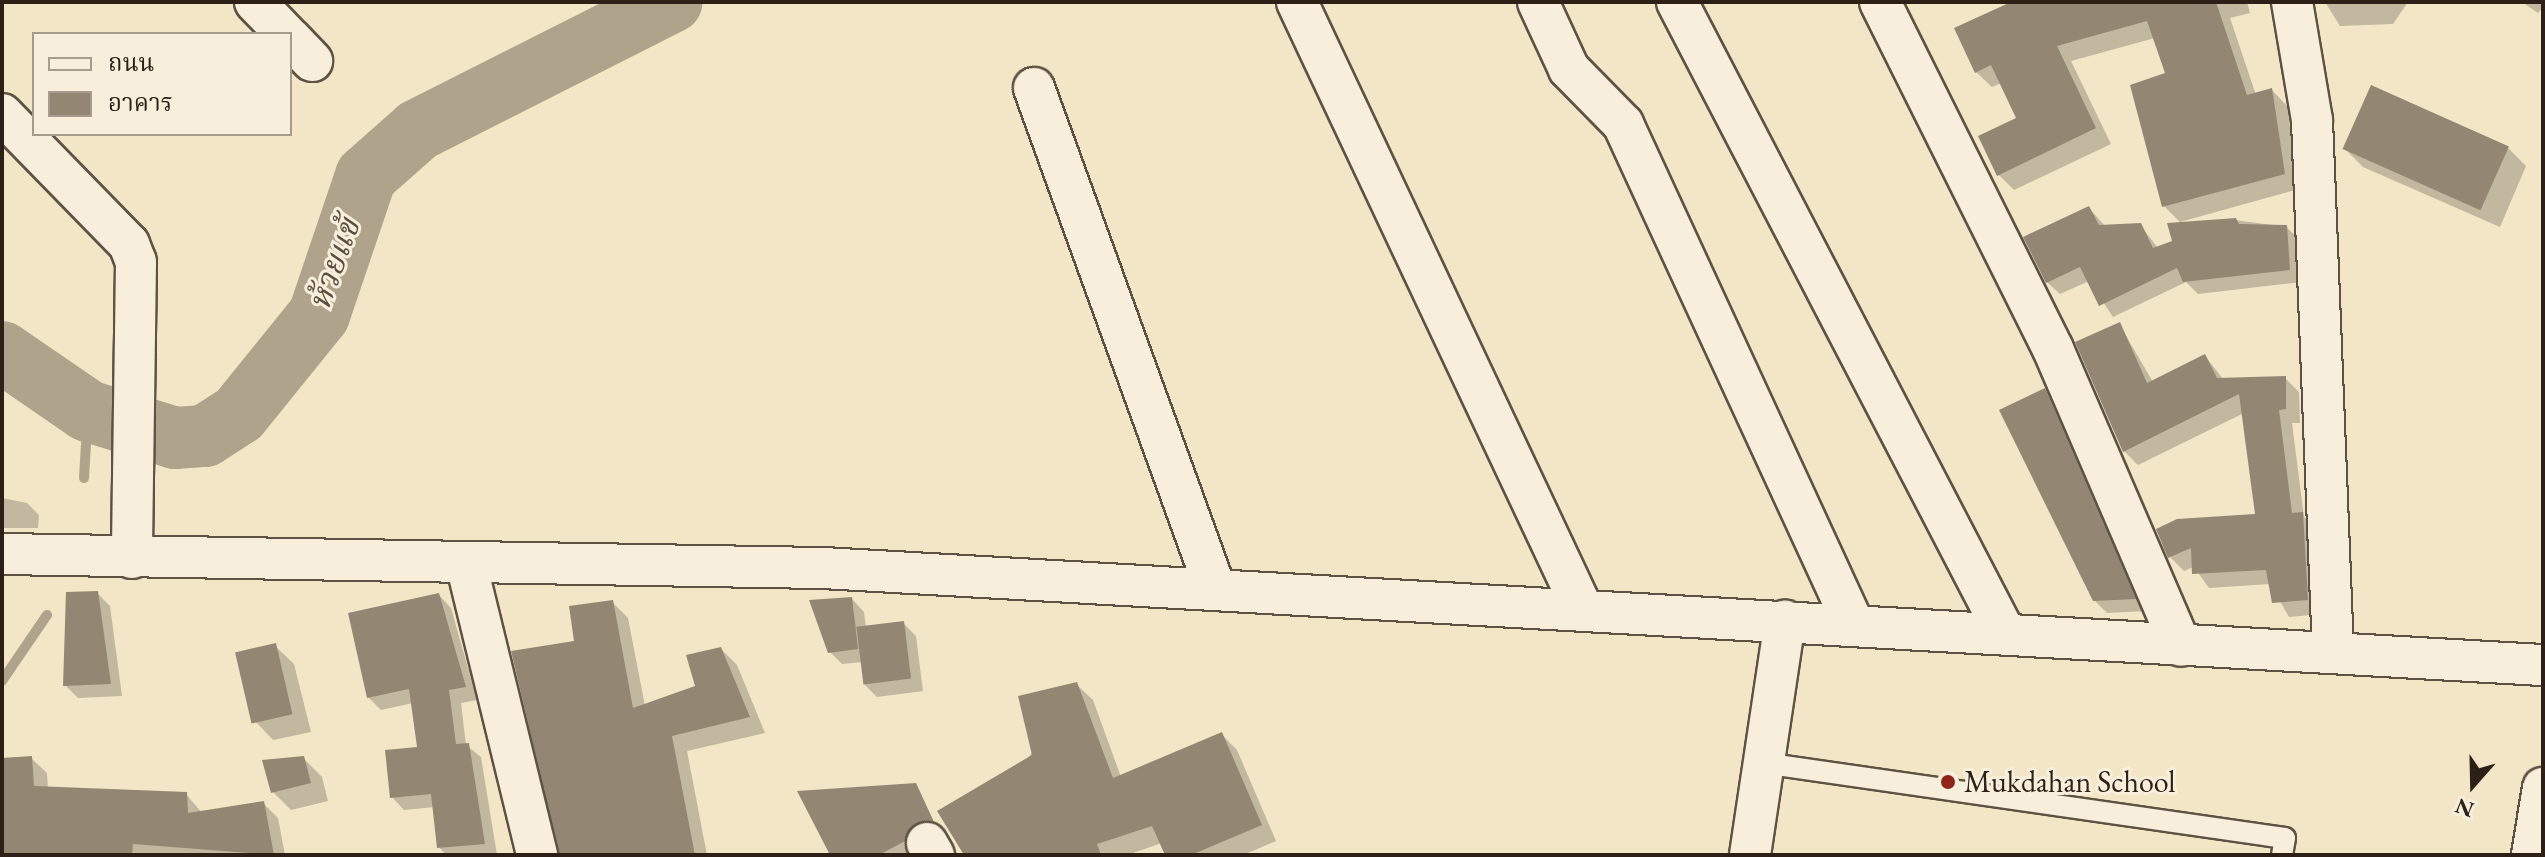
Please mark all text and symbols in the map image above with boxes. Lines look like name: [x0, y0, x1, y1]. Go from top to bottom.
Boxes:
legend: [32, 32, 292, 136]
text: ถนน: [108, 47, 154, 78]
text: อาคาร: [108, 87, 173, 118]
water label: ห้วยแข้: [300, 213, 368, 315]
north arrow: [2433, 745, 2513, 825]
place label: Mukdahan School: [1964, 764, 2175, 800]
marker: Mukdahan School: [1939, 773, 1957, 791]
text: N: [2451, 791, 2478, 825]

